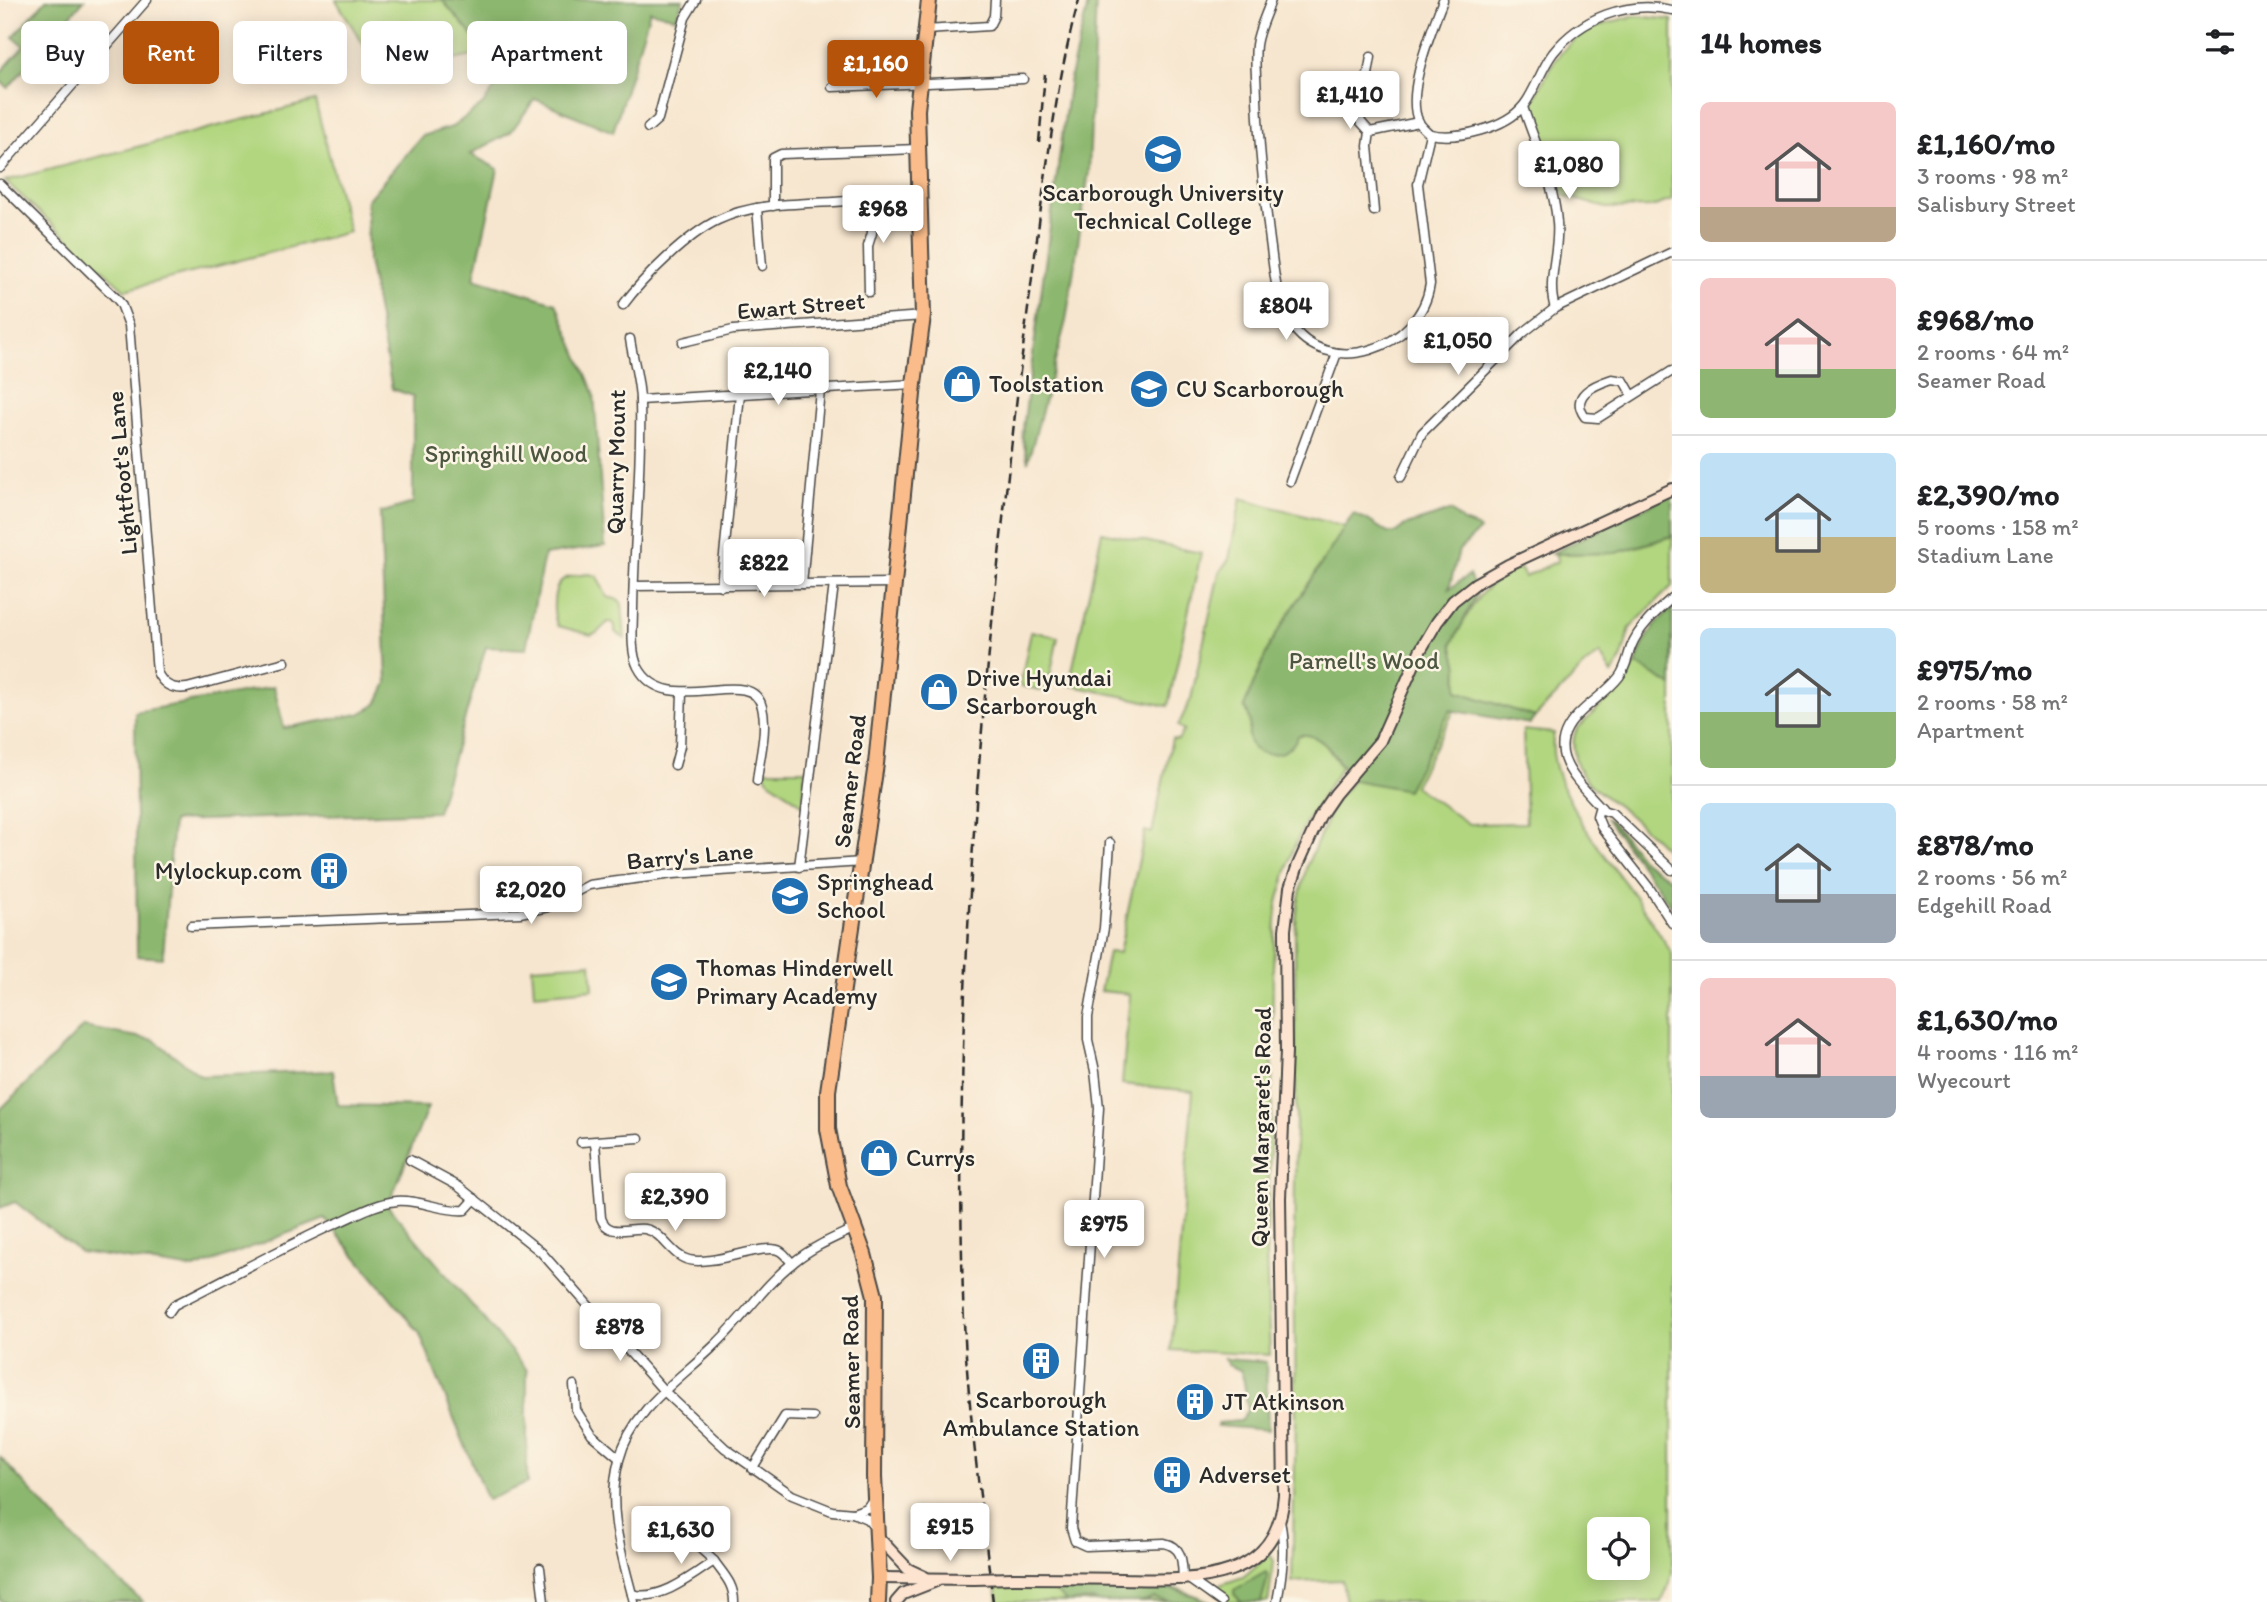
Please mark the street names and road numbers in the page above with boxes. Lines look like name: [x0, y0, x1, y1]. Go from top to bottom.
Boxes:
street label: Ewart Street: [736, 285, 866, 326]
street label: Quarry Mount: [600, 389, 631, 535]
street label: Lightfoot's Lane: [100, 390, 143, 556]
street label: Seamer Road: [827, 712, 872, 849]
street label: Barry's Lane: [625, 836, 755, 875]
street label: Queen Margaret's Road: [1244, 1007, 1277, 1247]
street label: Seamer Road: [835, 1295, 866, 1429]

